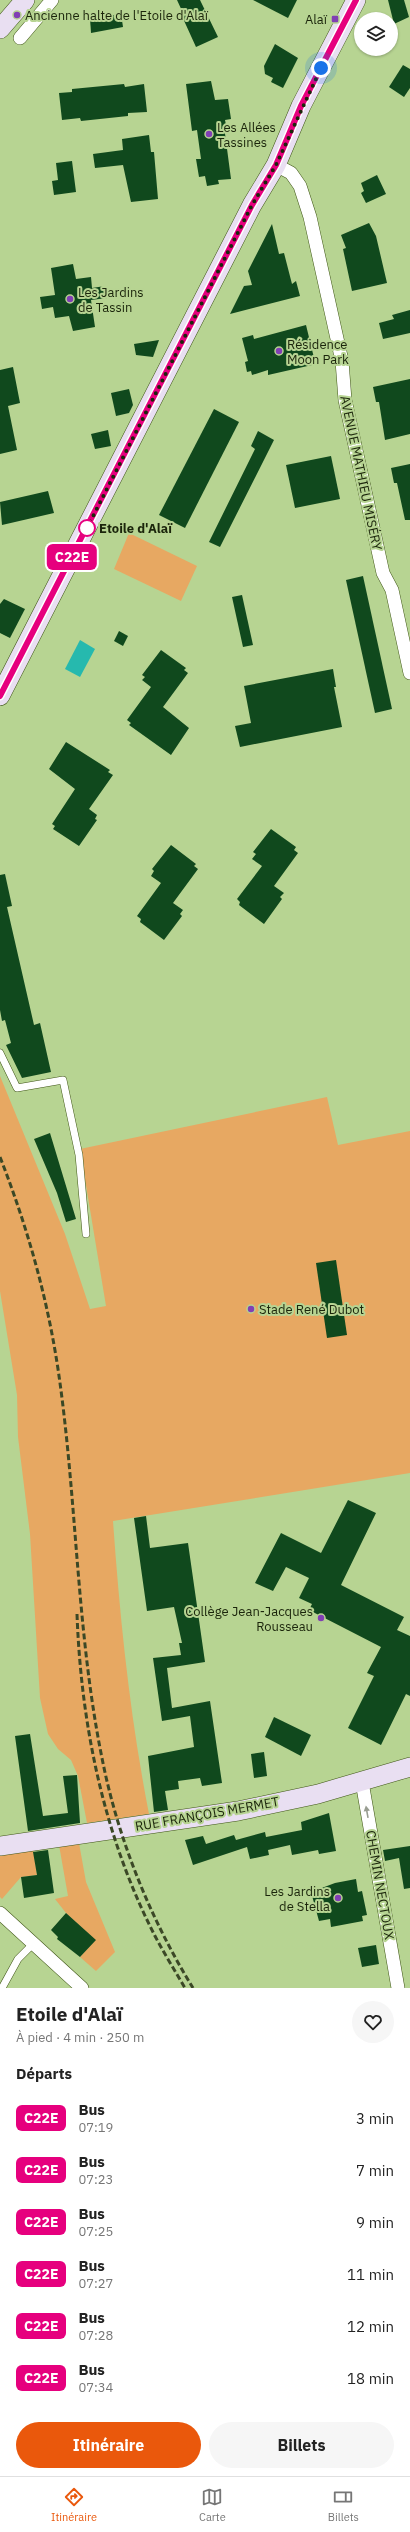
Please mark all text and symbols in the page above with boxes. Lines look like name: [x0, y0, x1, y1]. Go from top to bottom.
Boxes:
place label: Ancienne halte de l'Etoile d'Alaï: [25, 7, 209, 24]
marker: Ancienne halte de l'Etoile d'Alaï: [12, 10, 22, 20]
place label: Alaï: [305, 11, 328, 28]
map controls: [354, 12, 398, 56]
button: layers: [354, 12, 398, 56]
marker: Alaï: [330, 14, 340, 24]
your location: [311, 58, 331, 78]
place label: Les Allées Tassines: [217, 119, 276, 151]
marker: Les Allées Tassines: [204, 129, 214, 139]
place label: Les Jardins de Tassin: [78, 284, 144, 316]
marker: Les Jardins de Tassin: [65, 294, 75, 304]
place label: Résidence Moon Park: [287, 336, 349, 368]
marker: Résidence Moon Park: [274, 346, 284, 356]
street label: AVENUE MATHIEU MISÉRY: [336, 394, 386, 552]
marker: Etoile d'Alaï: [78, 519, 96, 537]
place label: Etoile d'Alaï: [99, 520, 173, 537]
line badge: C22E: [44, 544, 100, 570]
text: C22E: [55, 548, 89, 566]
place label: Stade René Dubot: [259, 1301, 364, 1318]
marker: Stade René Dubot: [246, 1304, 256, 1314]
place label: Collège Jean-Jacques Rousseau: [185, 1603, 313, 1635]
marker: Collège Jean-Jacques Rousseau: [316, 1613, 326, 1623]
street label: RUE FRANÇOIS MERMET: [134, 1793, 281, 1835]
one-way arrow: [364, 1806, 370, 1818]
street label: CHEMIN NECTOUX: [362, 1829, 398, 1941]
place label: Les Jardins de Stella: [264, 1883, 330, 1915]
marker: Les Jardins de Stella: [333, 1893, 343, 1903]
button: heart: [352, 2001, 394, 2043]
text: Etoile d'Alaï: [16, 2002, 123, 2026]
text: À pied · 4 min · 250 m: [16, 2029, 144, 2046]
text: Départs: [16, 2064, 72, 2083]
text: Bus: [78, 2100, 105, 2119]
text: C22E: [24, 2109, 58, 2127]
text: 3 min: [356, 2109, 394, 2128]
text: 07:19: [78, 2119, 113, 2136]
text: Bus: [78, 2152, 105, 2171]
text: C22E: [24, 2161, 58, 2179]
text: 7 min: [356, 2161, 394, 2180]
text: 07:23: [78, 2171, 113, 2188]
text: Bus: [78, 2204, 105, 2223]
text: C22E: [24, 2213, 58, 2231]
text: 9 min: [356, 2213, 394, 2232]
text: 07:25: [78, 2223, 113, 2240]
text: Bus: [78, 2256, 105, 2275]
text: C22E: [24, 2265, 58, 2283]
text: 11 min: [347, 2265, 394, 2284]
text: 07:27: [78, 2275, 113, 2292]
text: Bus: [78, 2308, 105, 2327]
text: C22E: [24, 2317, 58, 2335]
text: 12 min: [347, 2317, 394, 2336]
text: 07:28: [78, 2327, 113, 2344]
text: Bus: [78, 2360, 105, 2379]
text: C22E: [24, 2369, 58, 2387]
text: 18 min: [347, 2369, 394, 2388]
text: 07:34: [78, 2379, 113, 2396]
button: Itinéraire: [16, 2422, 201, 2468]
button: Billets: [209, 2422, 394, 2468]
tab: Itinéraire: [51, 2486, 97, 2524]
tab: Carte: [199, 2486, 226, 2524]
tab: Billets: [328, 2486, 359, 2524]

